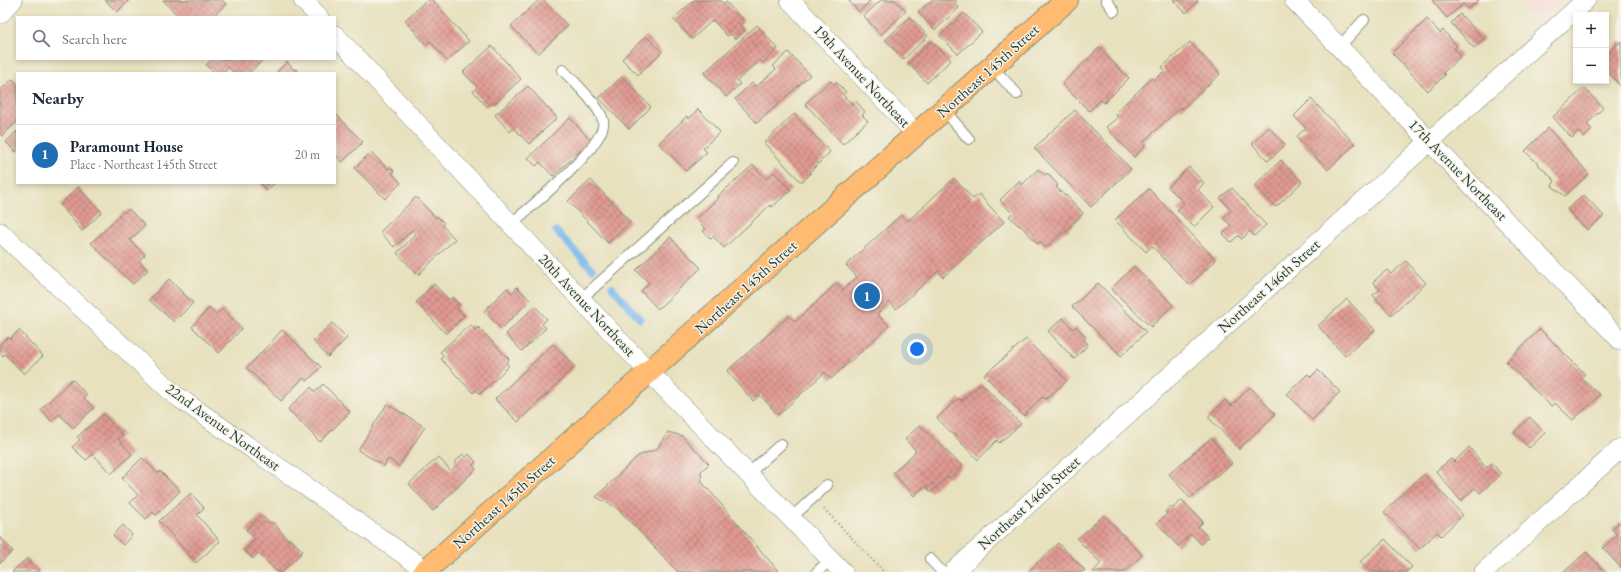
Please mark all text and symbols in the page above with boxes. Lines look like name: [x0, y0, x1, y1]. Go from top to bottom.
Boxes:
map controls: [1573, 12, 1609, 84]
button: +: [1573, 12, 1609, 48]
search box: [16, 16, 336, 60]
street label: 19th Avenue Northeast: [810, 20, 915, 131]
street label: Northeast 145th Street: [933, 20, 1043, 122]
icon: search: [30, 27, 52, 49]
text: Search here: [62, 29, 127, 48]
button: −: [1573, 48, 1609, 84]
text: Nearby: [32, 87, 84, 109]
street label: 17th Avenue Northeast: [1405, 115, 1512, 225]
text: Paramount House: [70, 137, 183, 156]
text: 1: [42, 146, 48, 163]
text: 20 m: [295, 146, 320, 163]
text: Place · Northeast 145th Street: [70, 156, 217, 173]
street label: Northeast 146th Street: [1214, 235, 1324, 337]
street label: Northeast 145th Street: [691, 236, 801, 338]
street label: 20th Avenue Northeast: [535, 249, 640, 360]
pin: 1: [854, 281, 880, 311]
your location: [907, 339, 927, 359]
street label: 22nd Avenue Northeast: [162, 379, 285, 475]
street label: Northeast 145th Street: [449, 451, 559, 553]
street label: Northeast 146th Street: [974, 452, 1084, 554]

